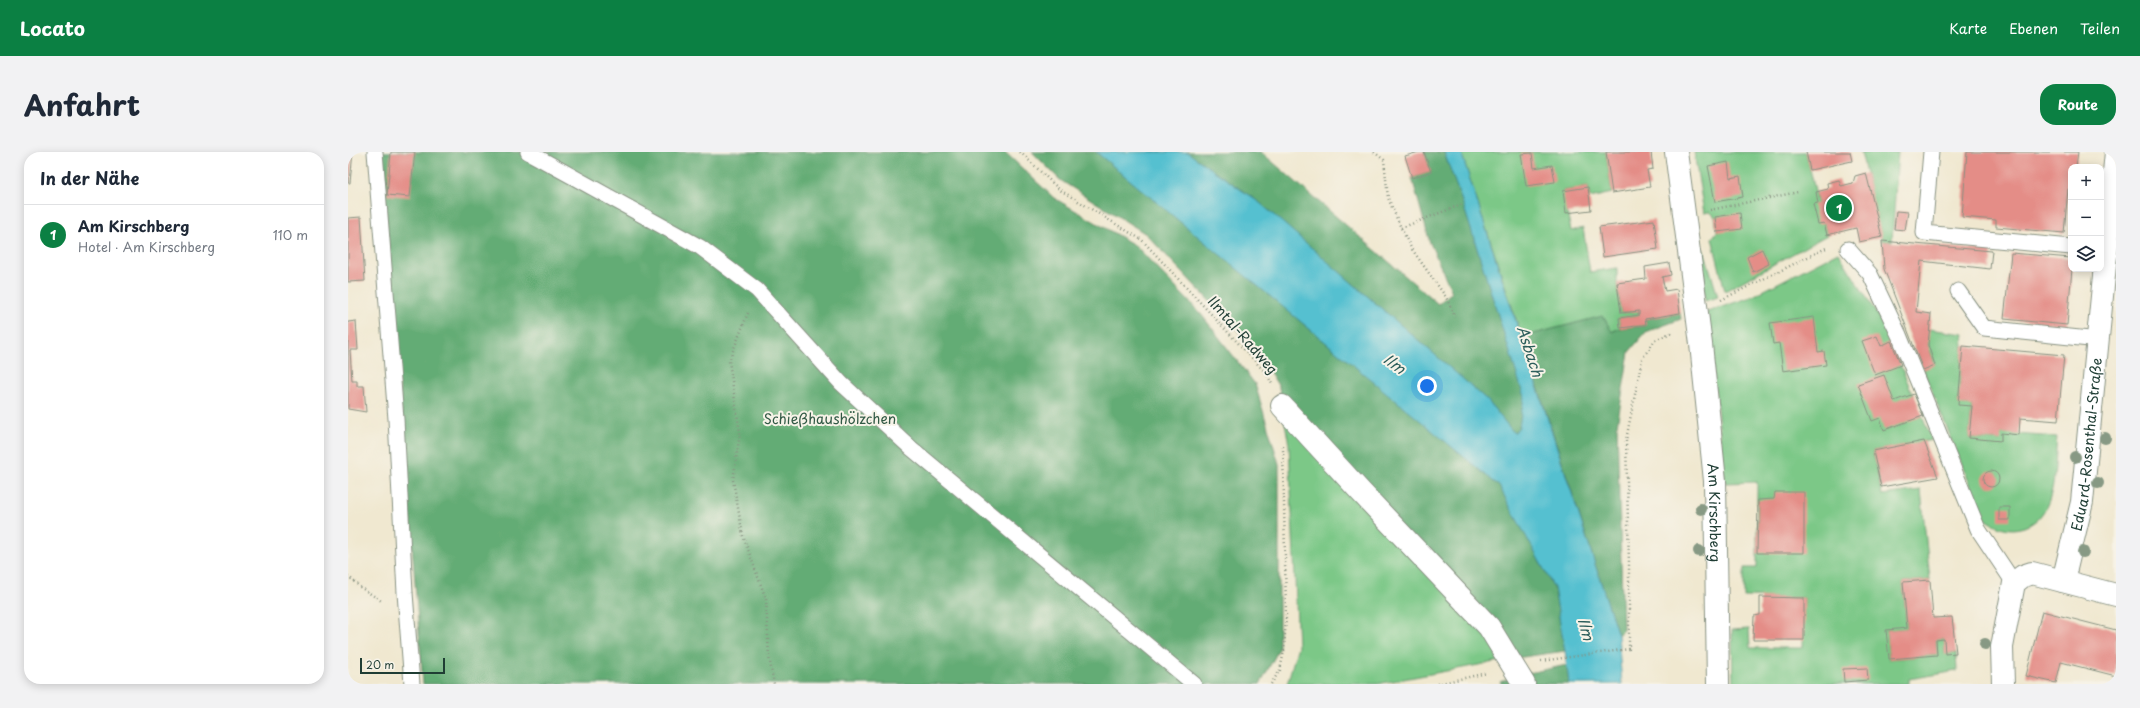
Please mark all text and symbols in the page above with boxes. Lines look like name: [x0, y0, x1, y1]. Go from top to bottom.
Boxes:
text: Locato: [20, 14, 85, 42]
text: Karte: [1949, 18, 1987, 39]
text: Ebenen: [2009, 18, 2058, 39]
text: Teilen: [2080, 18, 2120, 39]
text: Anfahrt: [24, 83, 140, 126]
button: Route: [2040, 84, 2116, 125]
map controls: [2068, 164, 2104, 272]
button: +: [2068, 164, 2104, 200]
text: In der Nähe: [40, 165, 139, 191]
pin: 1: [1826, 193, 1852, 223]
button: −: [2068, 200, 2104, 236]
text: Am Kirschberg: [78, 214, 189, 237]
text: 1: [50, 225, 56, 244]
text: 110 m: [273, 225, 308, 244]
button: layers: [2068, 236, 2104, 272]
text: Hotel · Am Kirschberg: [78, 237, 215, 256]
street label: Ilmtal-Radweg: [1203, 291, 1283, 379]
water label: Asbach: [1512, 322, 1550, 380]
water label: Ilm: [1379, 347, 1411, 379]
street label: Eduard-Rosenthal-Straße: [2065, 357, 2106, 533]
your location: [1417, 376, 1437, 396]
park label: Schießhaushölzchen: [764, 408, 896, 429]
street label: Am Kirschberg: [1703, 462, 1727, 562]
water label: Ilm: [1573, 615, 1601, 643]
scale bar: [360, 656, 445, 675]
text: 20 m: [366, 656, 394, 673]

